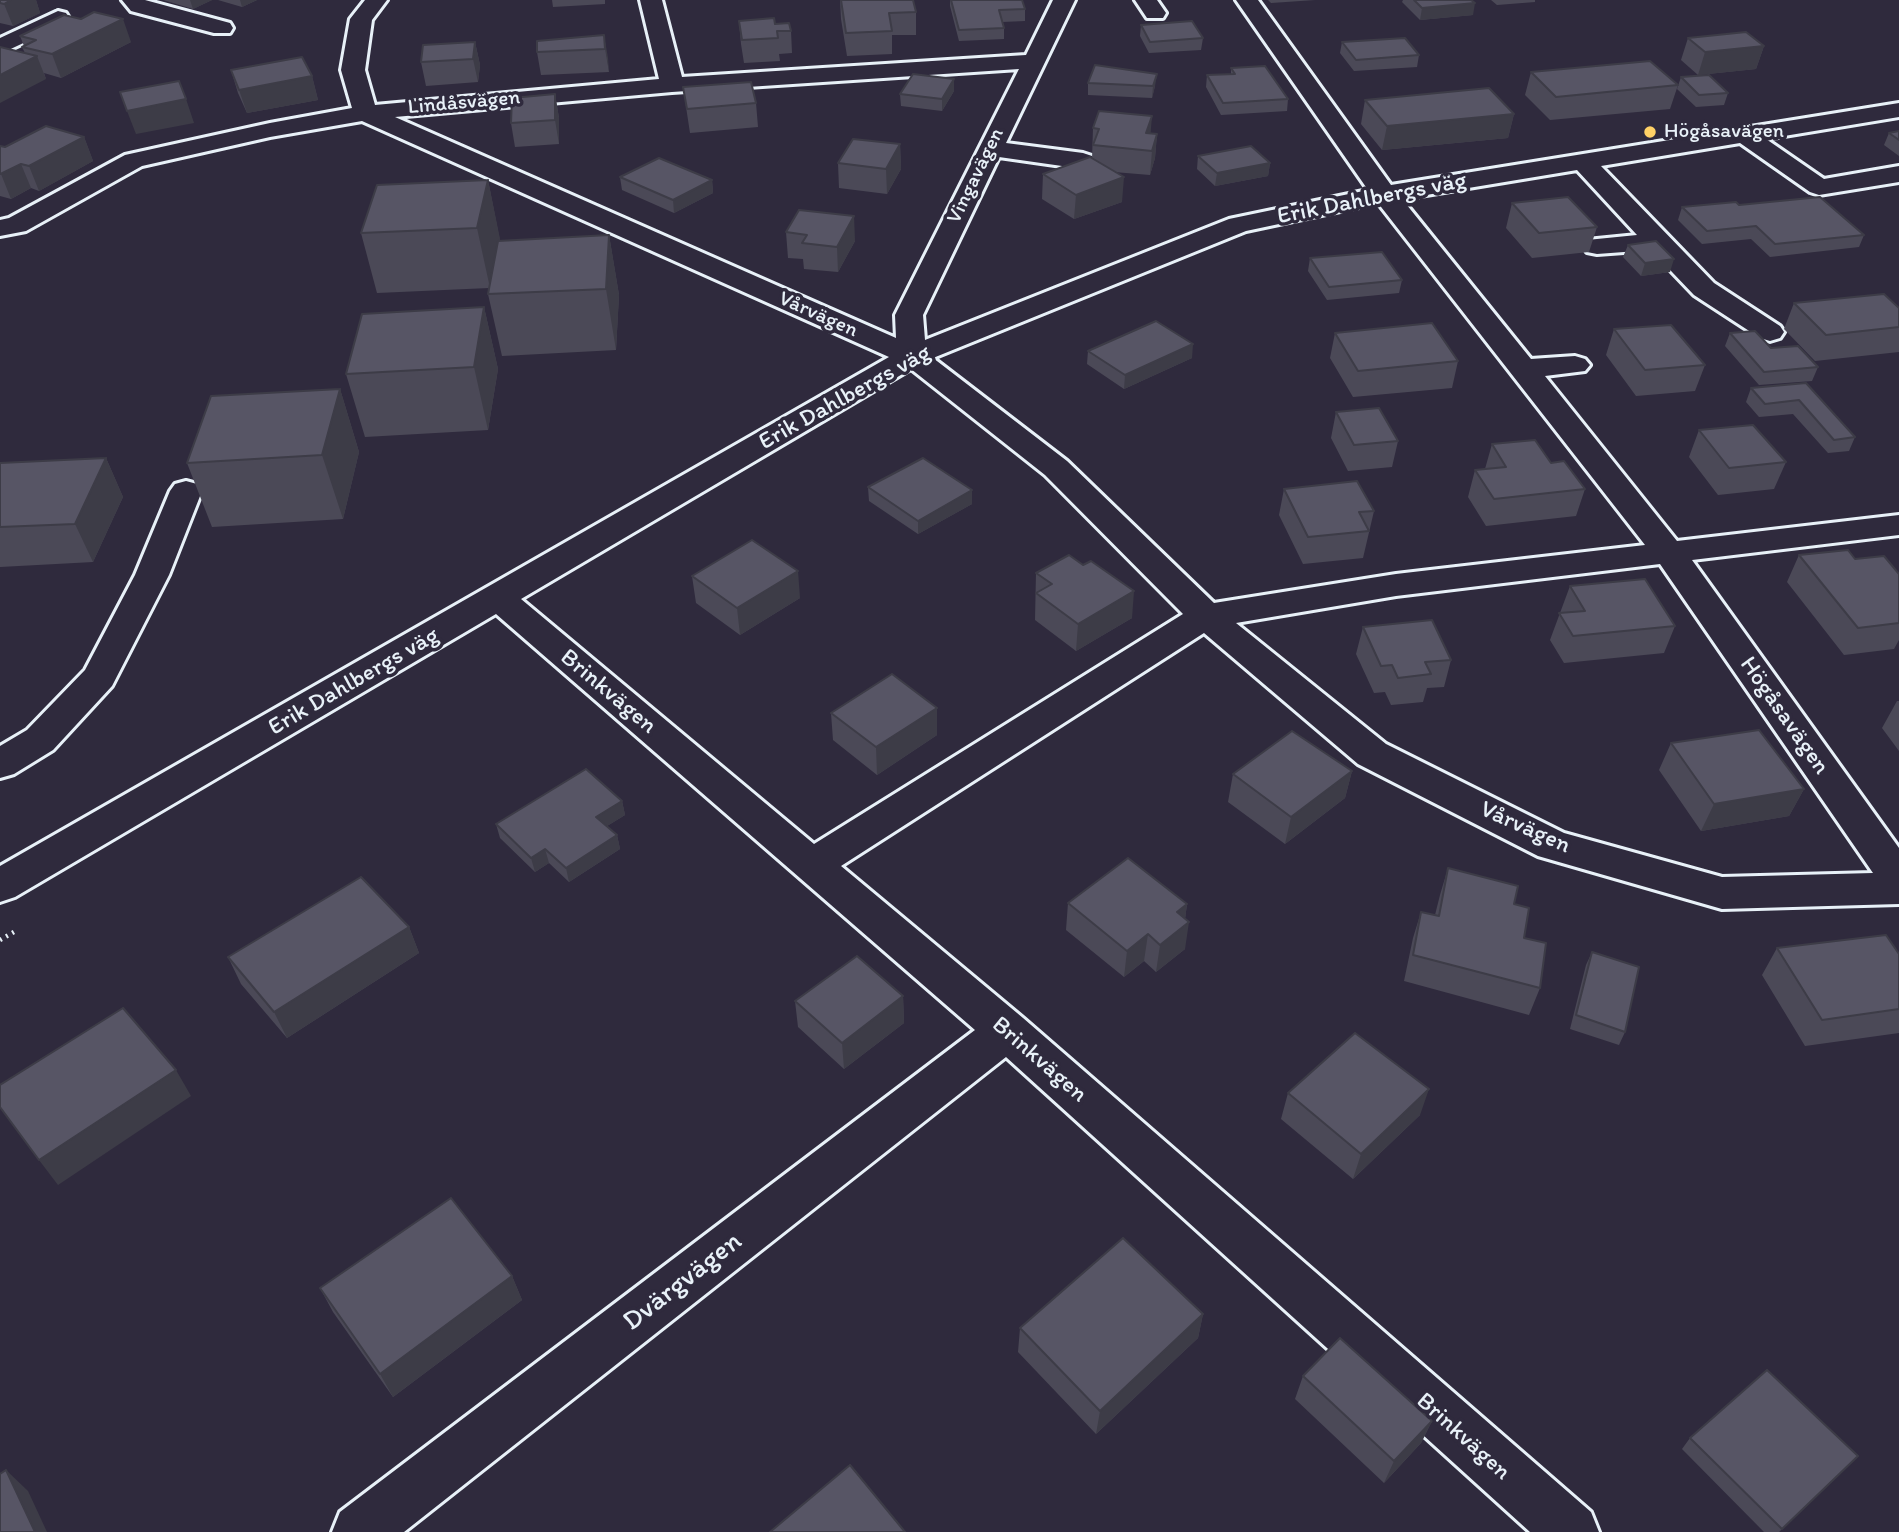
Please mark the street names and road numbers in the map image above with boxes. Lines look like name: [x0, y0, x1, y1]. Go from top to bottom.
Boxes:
street label: Lindåsvägen: [407, 86, 521, 120]
street label: Vingavägen: [942, 124, 1010, 228]
street label: Erik Dahlbergs väg: [1275, 167, 1469, 231]
street label: Vårvägen: [774, 286, 862, 344]
street label: Erik Dahlbergs väg: [754, 339, 936, 457]
street label: Erik Dahlbergs väg: [264, 622, 444, 742]
street label: Brinkvägen: [554, 643, 662, 741]
street label: Högåsavägen: [1733, 652, 1835, 780]
street label: Vårvägen: [1475, 795, 1575, 861]
street label: Brinkvägen: [985, 1011, 1093, 1109]
street label: Dvärgvägen: [617, 1225, 749, 1339]
street label: Brinkvägen: [1410, 1387, 1516, 1487]

